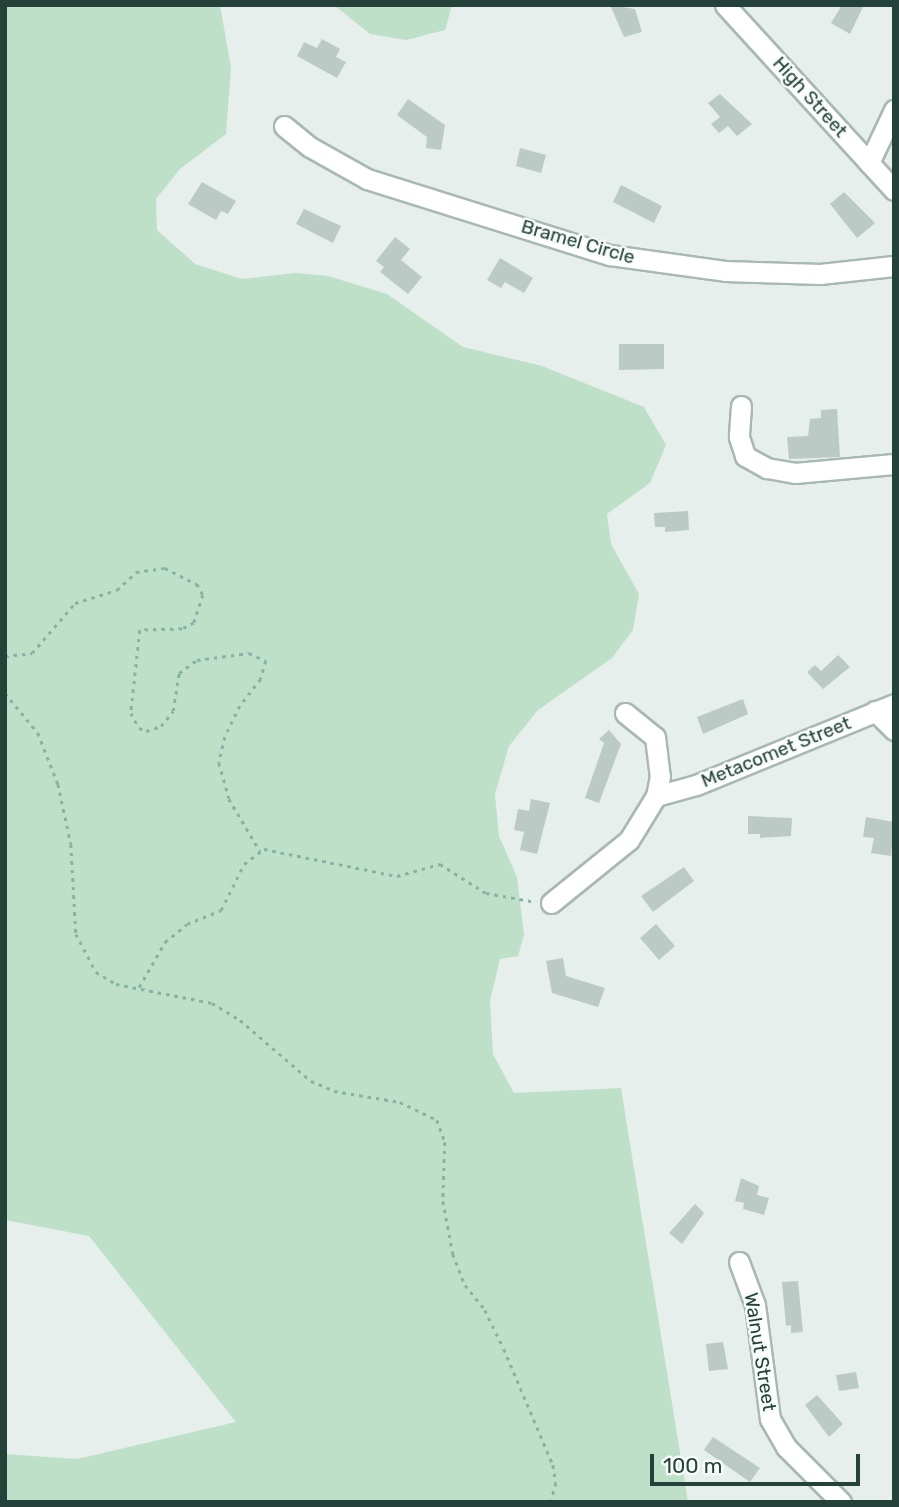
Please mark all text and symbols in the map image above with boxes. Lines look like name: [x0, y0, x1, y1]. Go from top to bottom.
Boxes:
street label: High Street: [768, 52, 852, 142]
street label: Bramel Circle: [519, 215, 637, 269]
street label: Metacomet Street: [698, 712, 854, 792]
street label: Walnut Street: [739, 1291, 781, 1413]
scale bar: [654, 1440, 864, 1484]
text: 100 m: [663, 1453, 722, 1478]

